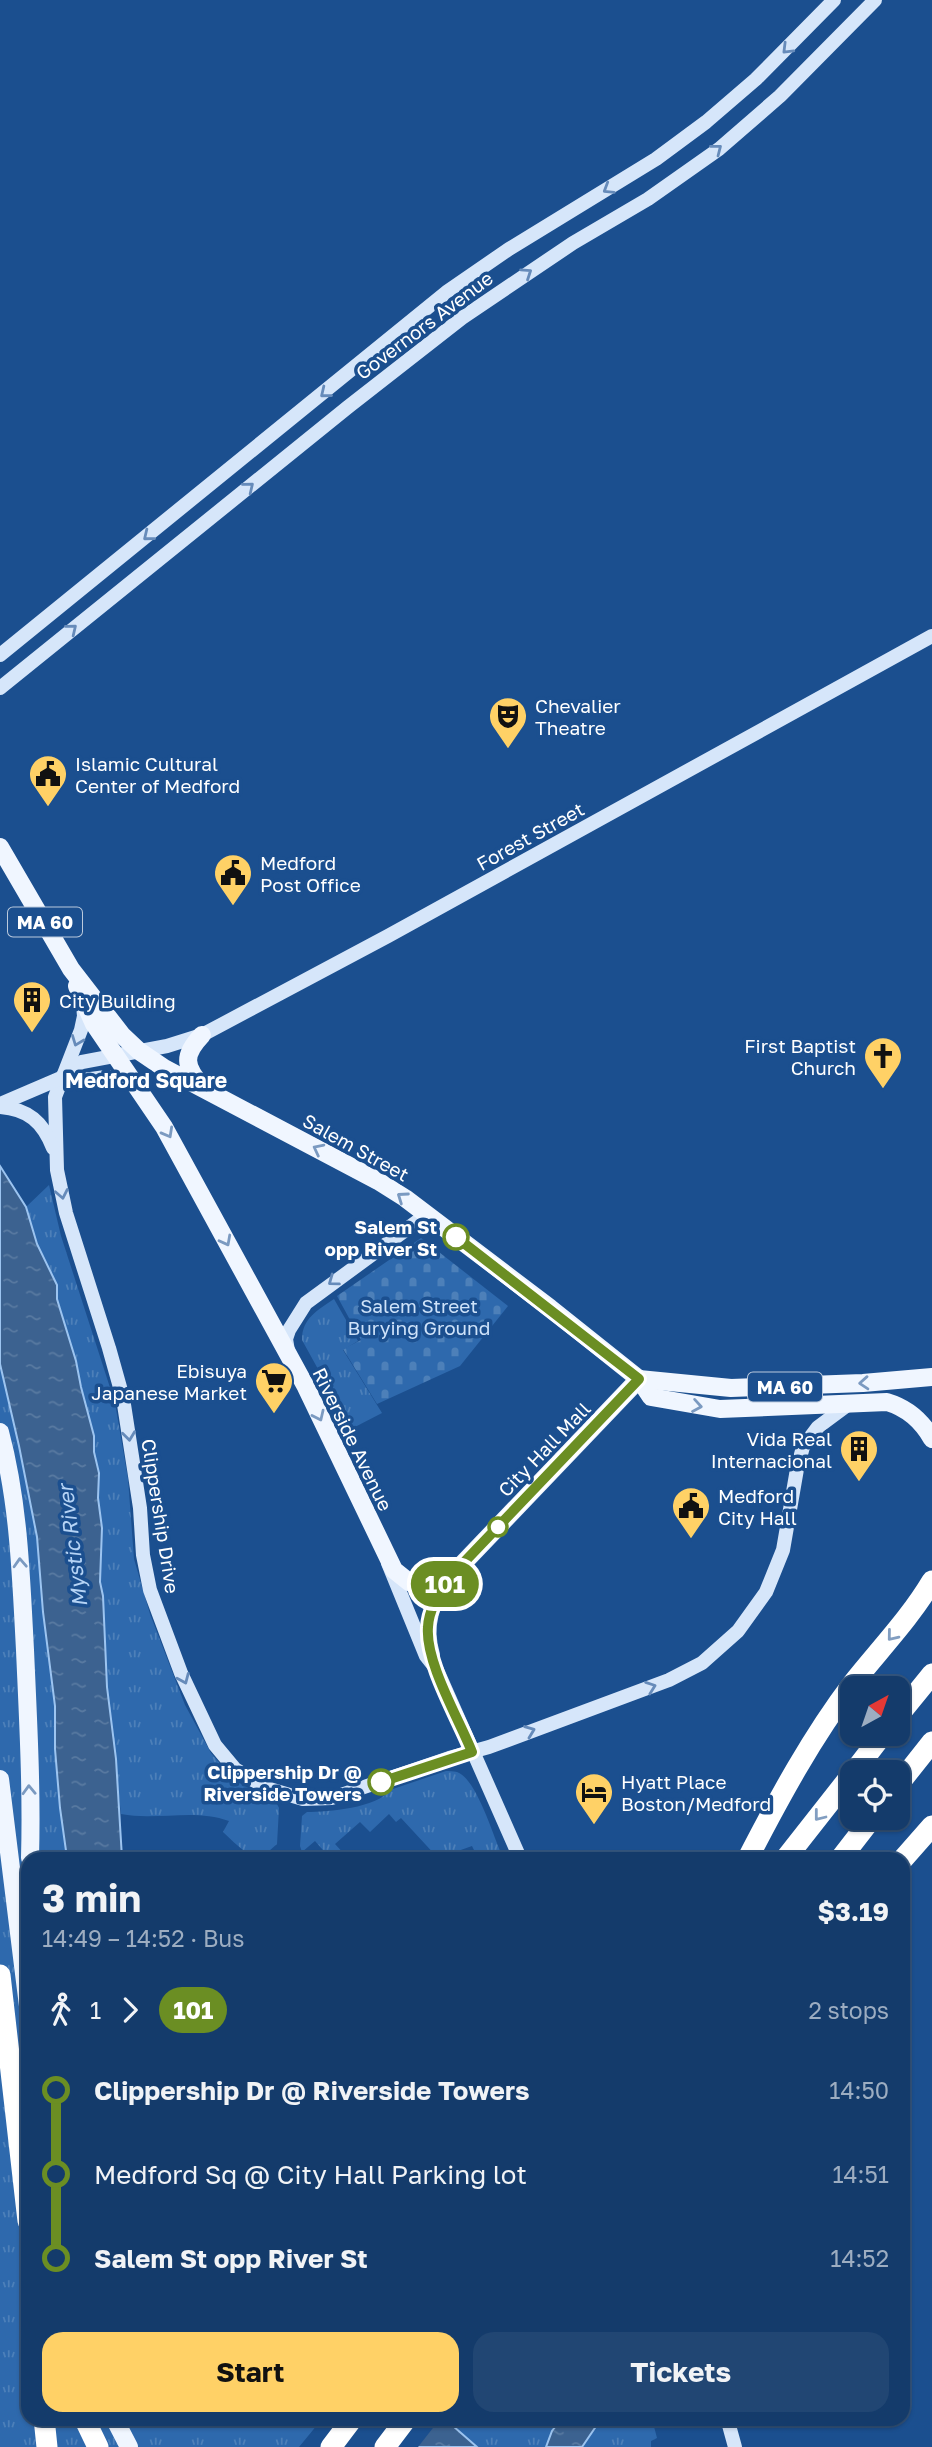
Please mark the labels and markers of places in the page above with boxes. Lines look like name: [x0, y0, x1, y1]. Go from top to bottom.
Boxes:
place label: Chevalier Theatre: [535, 694, 621, 739]
theatre icon: Chevalier Theatre: [487, 695, 529, 750]
place label: Islamic Cultural Center of Medford: [75, 752, 240, 797]
public building icon: Islamic Cultural Center of Medford: [27, 753, 69, 808]
place label: Medford Post Office: [260, 851, 361, 896]
public building icon: Medford Post Office: [212, 852, 254, 907]
building icon: City Building: [11, 979, 53, 1034]
place label: City Building: [59, 989, 176, 1012]
place label: First Baptist Church: [744, 1034, 856, 1079]
church icon: First Baptist Church: [862, 1035, 904, 1090]
place label: Salem St opp River St: [325, 1215, 437, 1260]
marker: Salem St opp River St: [443, 1224, 469, 1250]
place label: Ebisuya Japanese Market: [91, 1359, 247, 1404]
supermarket icon: Ebisuya Japanese Market: [253, 1360, 295, 1415]
place label: Vida Real Internacional: [711, 1427, 832, 1472]
building icon: Vida Real Internacional: [838, 1428, 880, 1483]
place label: Medford City Hall: [718, 1484, 797, 1529]
public building icon: Medford City Hall: [670, 1485, 712, 1540]
unlabelled marker: [488, 1517, 508, 1537]
place label: Clippership Dr @ Riverside Towers: [203, 1760, 362, 1805]
marker: Clippership Dr @ Riverside Towers: [368, 1769, 394, 1795]
place label: Hyatt Place Boston/Medford: [621, 1770, 771, 1815]
hotel icon: Hyatt Place Boston/Medford: [573, 1771, 615, 1826]

